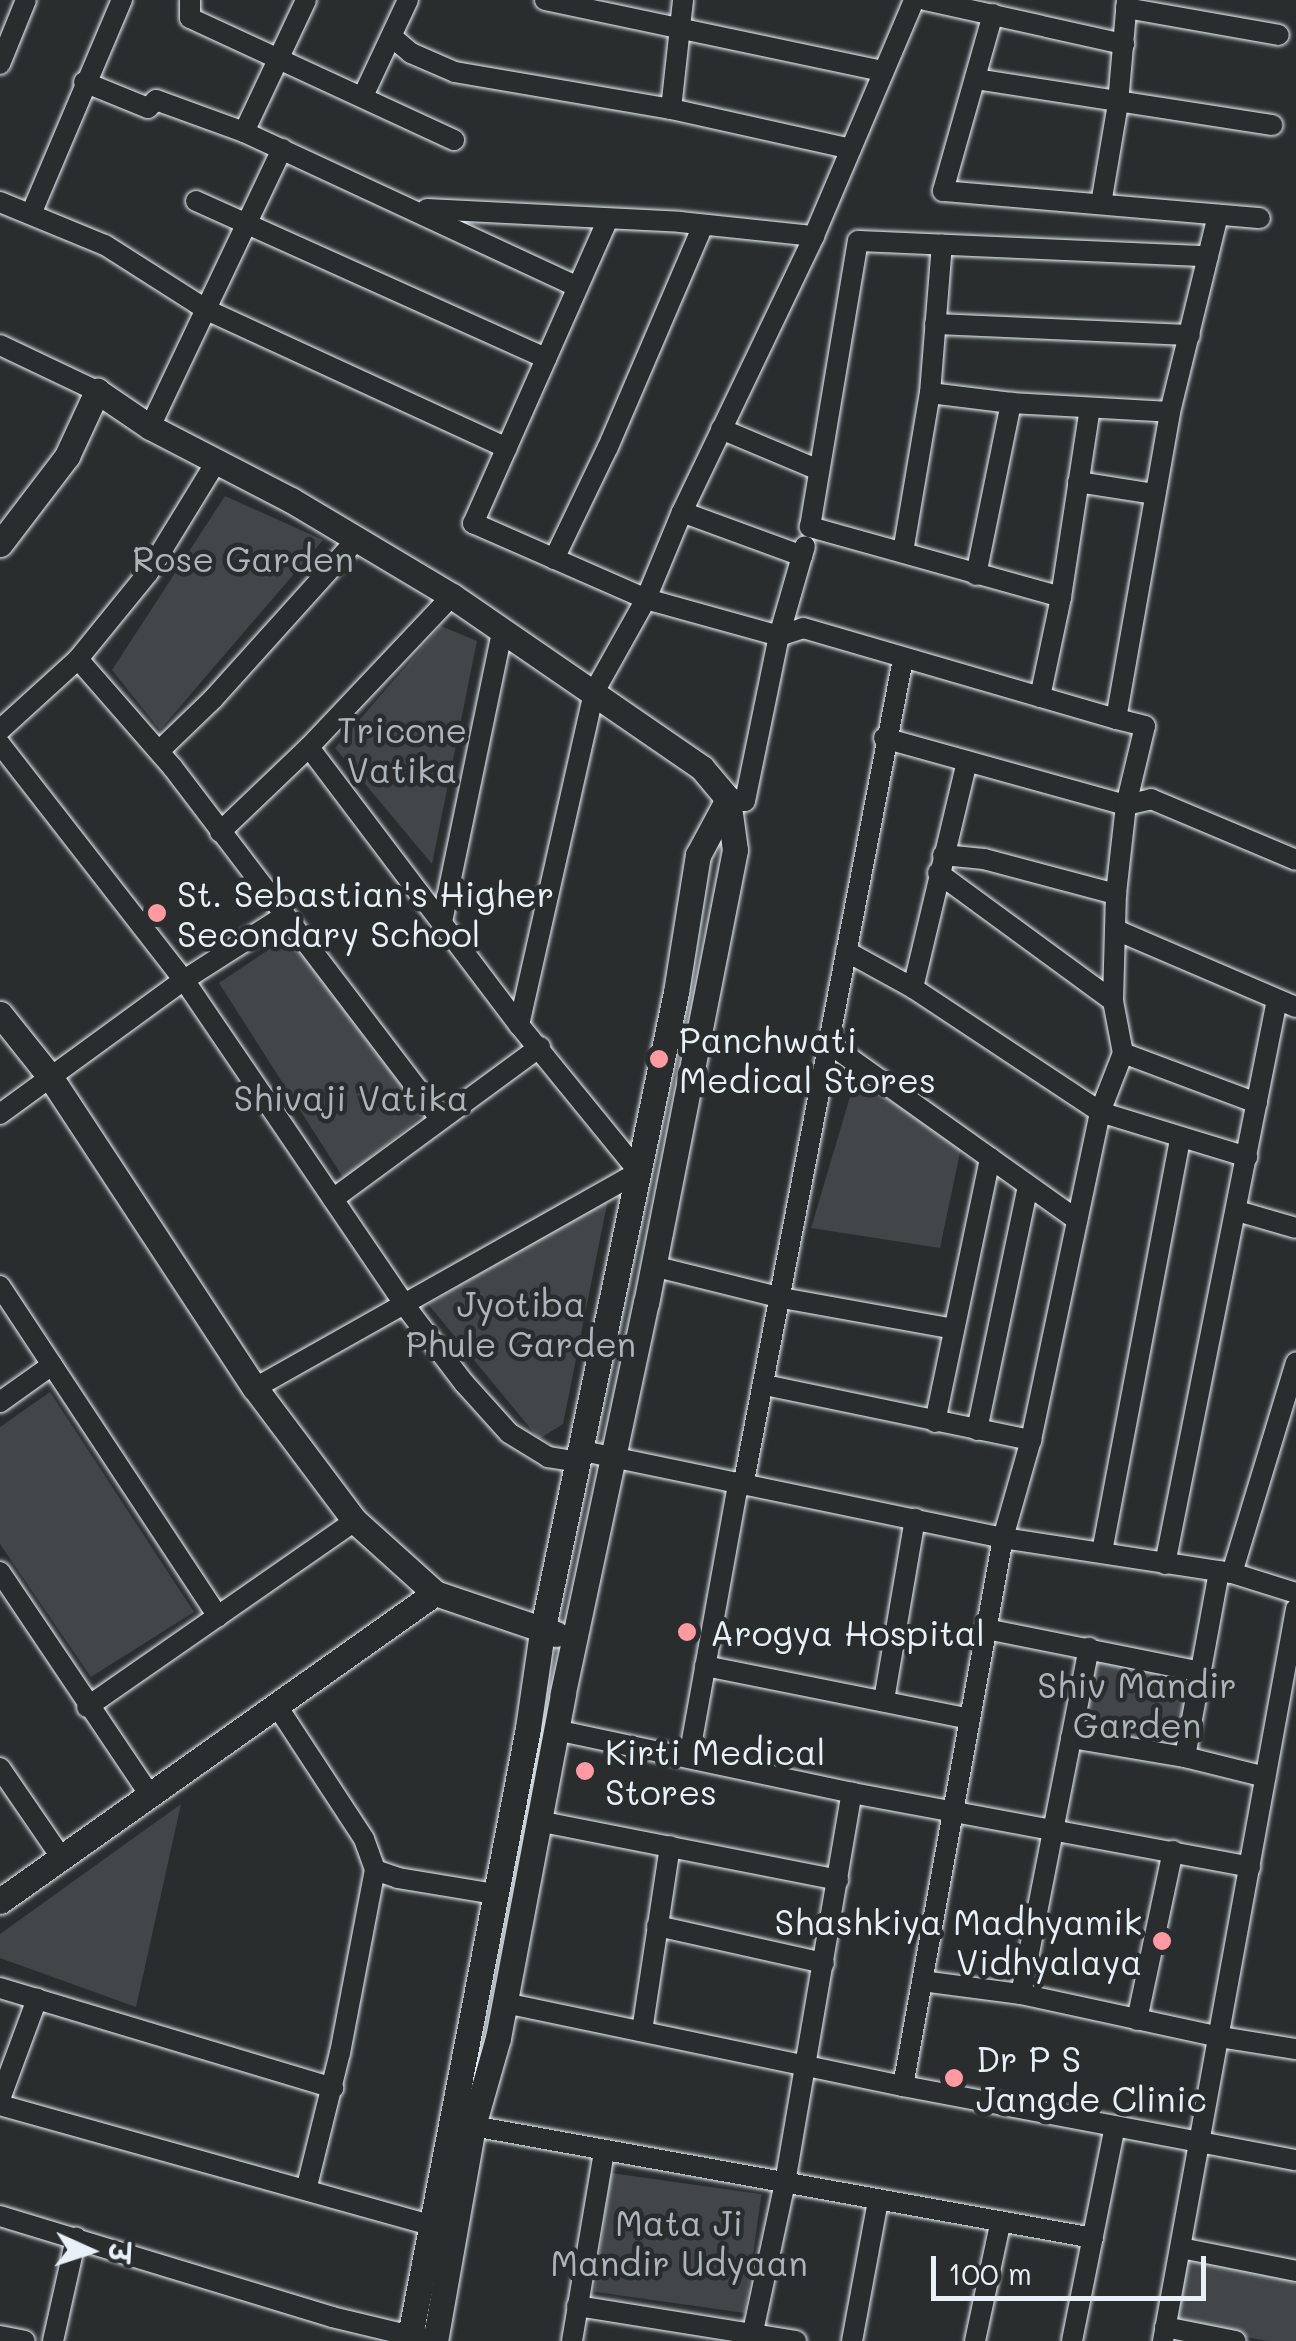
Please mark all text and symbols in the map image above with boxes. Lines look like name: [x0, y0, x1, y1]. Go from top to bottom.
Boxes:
park label: Rose Garden: [132, 537, 354, 579]
park label: Tricone Vatika: [337, 708, 467, 790]
place label: St. Sebastian's Higher Secondary School: [177, 872, 554, 954]
marker: St. Sebastian's Higher Secondary School: [146, 902, 168, 924]
place label: Panchwati Medical Stores: [679, 1018, 936, 1100]
marker: Panchwati Medical Stores: [648, 1048, 670, 1070]
park label: Shivaji Vatika: [234, 1076, 468, 1118]
park label: Jyotiba Phule Garden: [406, 1282, 636, 1364]
place label: Arogya Hospital: [710, 1611, 985, 1653]
marker: Arogya Hospital: [674, 1619, 700, 1645]
park label: Shiv Mandir Garden: [1037, 1663, 1237, 1745]
place label: Kirti Medical Stores: [605, 1730, 825, 1812]
marker: Kirti Medical Stores: [574, 1760, 596, 1782]
place label: Shashkiya Madhyamik Vidhyalaya: [775, 1900, 1142, 1982]
marker: Shashkiya Madhyamik Vidhyalaya: [1151, 1930, 1173, 1952]
place label: Dr P S Jangde Clinic: [976, 2037, 1207, 2119]
marker: Dr P S Jangde Clinic: [941, 2065, 967, 2091]
north arrow: [40, 2201, 140, 2301]
park label: Mata Ji Mandir Udyaan: [550, 2201, 808, 2283]
scale bar: [936, 2236, 1211, 2298]
text: उ: [101, 2242, 138, 2263]
text: 100 m: [948, 2253, 1032, 2293]

